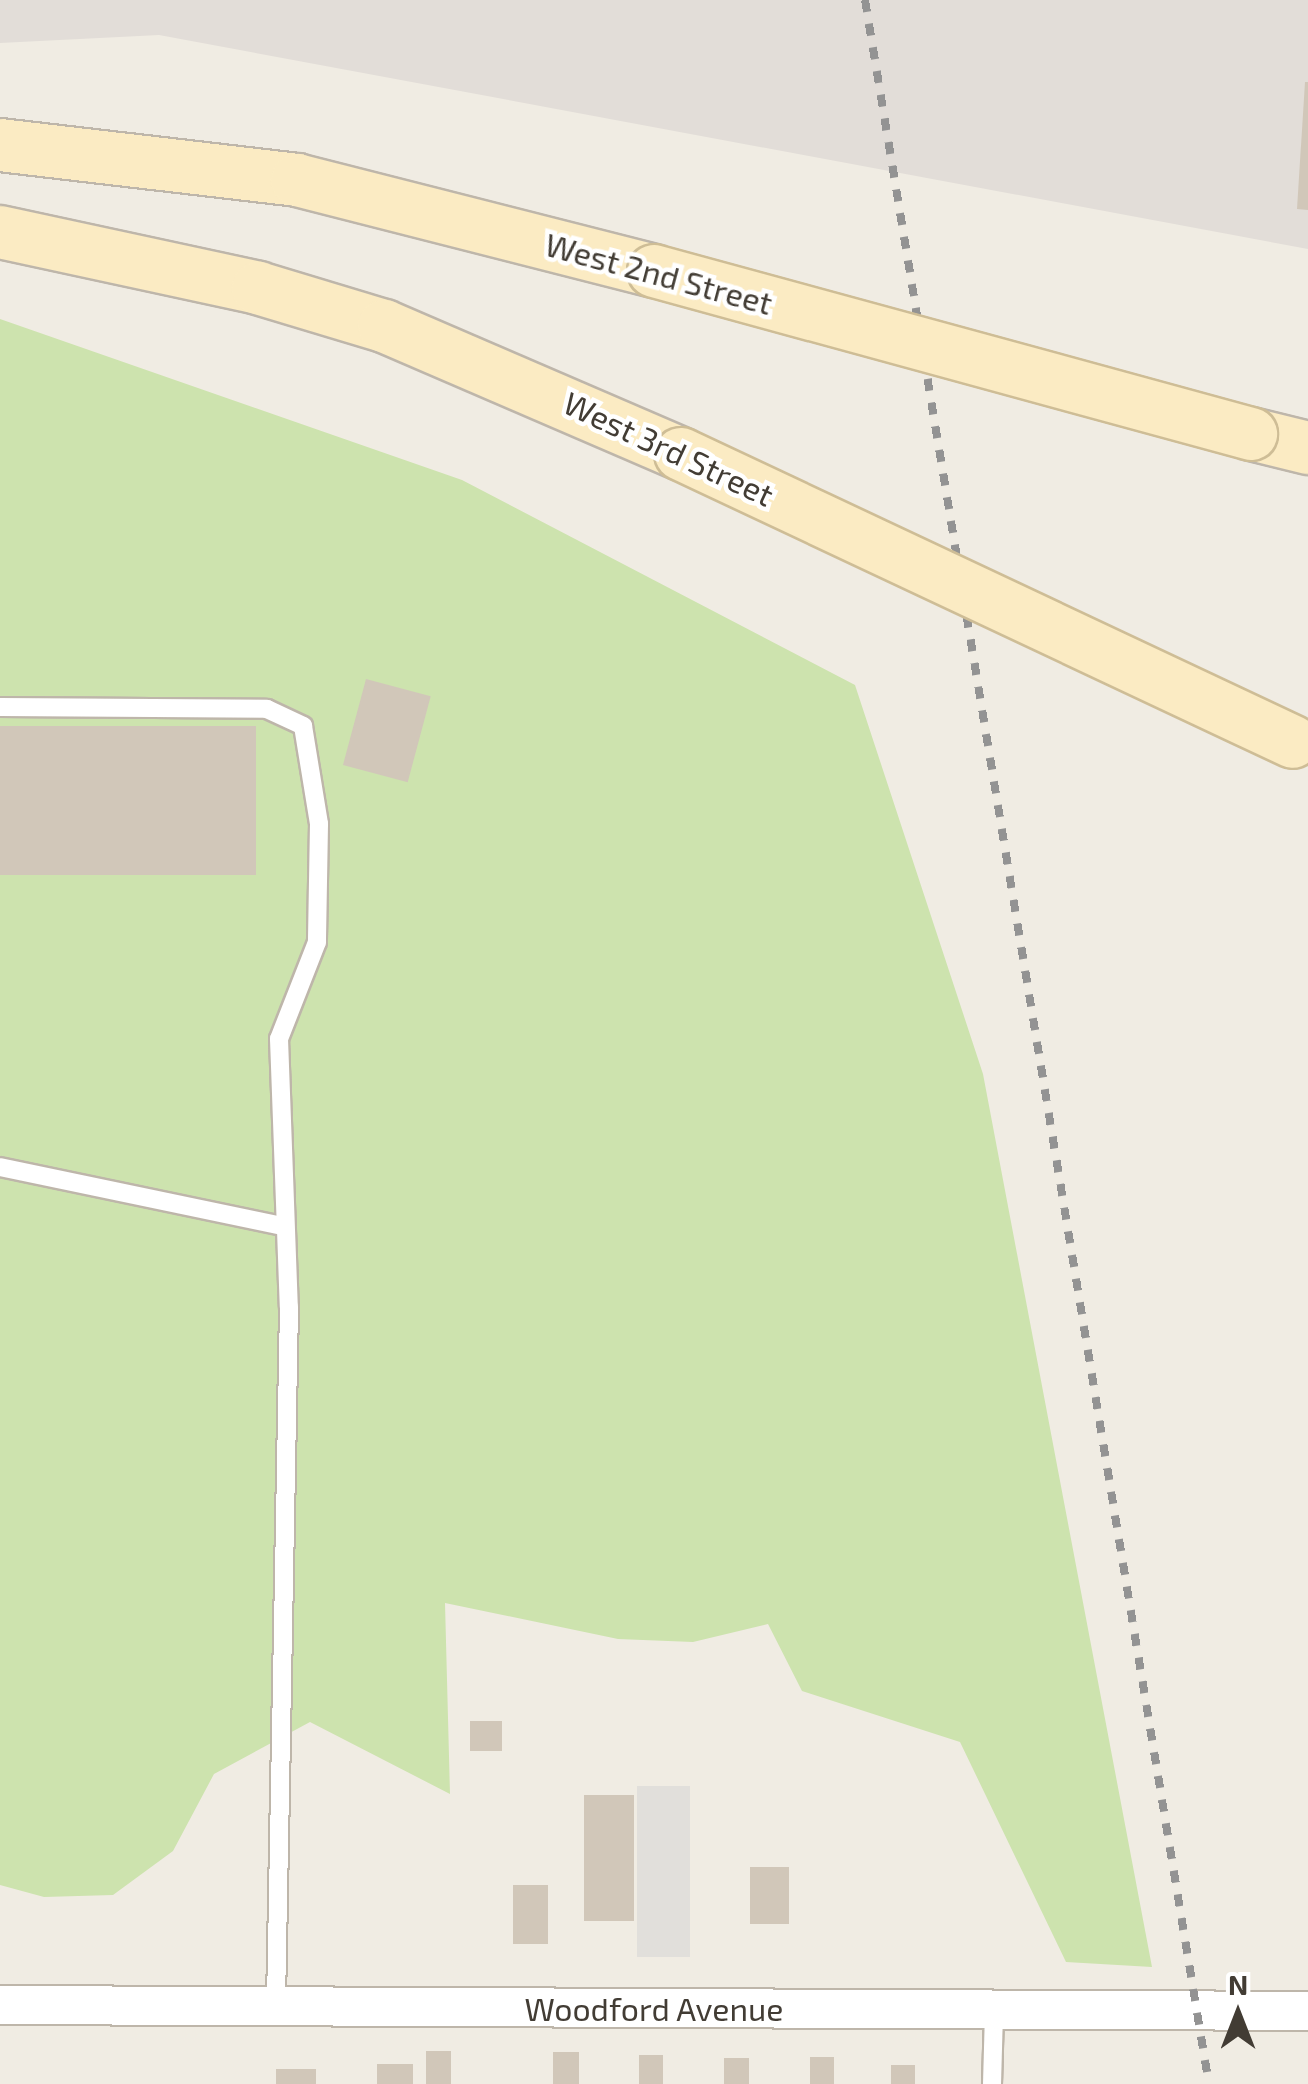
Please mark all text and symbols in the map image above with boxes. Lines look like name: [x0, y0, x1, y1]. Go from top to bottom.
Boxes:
street label: West 2nd Street: [541, 224, 777, 322]
street label: West 3rd Street: [558, 383, 780, 513]
north arrow: [1188, 1964, 1288, 2064]
text: N: [1228, 1967, 1248, 2001]
street label: Woodford Avenue: [524, 1989, 784, 2027]

